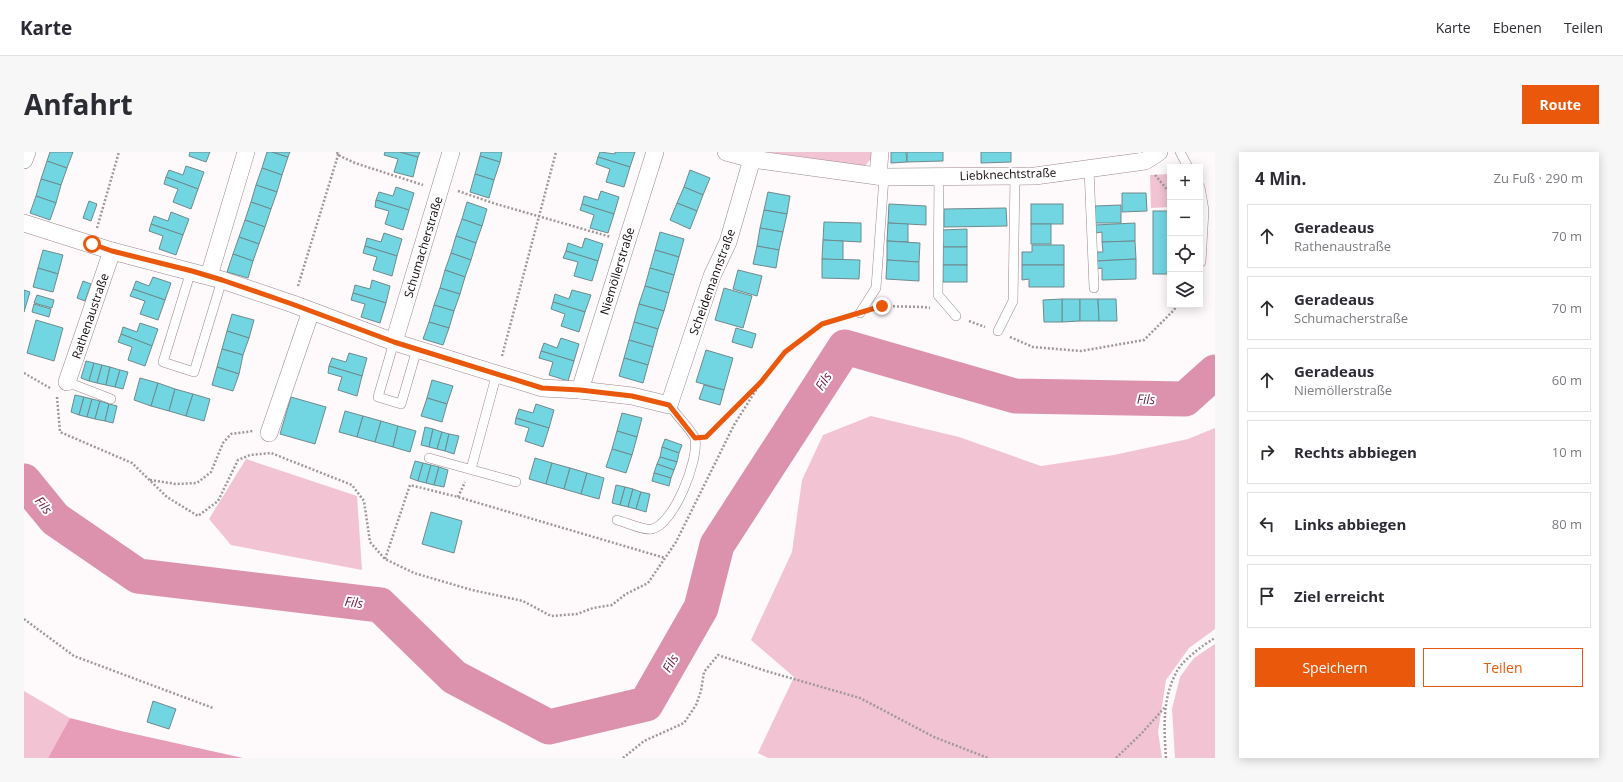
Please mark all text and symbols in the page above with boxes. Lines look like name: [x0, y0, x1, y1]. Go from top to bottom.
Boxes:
text: Karte: [20, 15, 72, 41]
text: Karte: [1436, 18, 1471, 37]
text: Ebenen: [1493, 18, 1542, 37]
text: Teilen: [1564, 18, 1603, 37]
text: Anfahrt: [24, 85, 133, 123]
button: Route: [1522, 85, 1599, 124]
street label: Liebknechtstraße: [959, 164, 1057, 184]
map controls: [1167, 164, 1203, 308]
button: +: [1167, 164, 1203, 200]
text: 4 Min.: [1255, 167, 1306, 190]
text: Zu Fuß · 290 m: [1494, 169, 1583, 187]
street label: Schumacherstraße: [399, 194, 447, 300]
button: −: [1167, 200, 1203, 236]
text: Geradeaus: [1294, 217, 1374, 237]
street label: Niemöllerstraße: [596, 225, 638, 317]
icon: ahead: [1256, 225, 1278, 247]
street label: Scheidemannstraße: [685, 226, 739, 337]
text: 70 m: [1552, 227, 1582, 245]
route start: [83, 235, 101, 253]
button: locate: [1167, 236, 1203, 272]
text: Rathenaustraße: [1294, 237, 1391, 255]
street label: Rathenaustraße: [67, 271, 113, 361]
button: layers: [1167, 272, 1203, 308]
text: Geradeaus: [1294, 289, 1374, 309]
route end: [873, 297, 891, 315]
icon: ahead: [1256, 297, 1278, 319]
text: 70 m: [1552, 299, 1582, 317]
text: Schumacherstraße: [1294, 309, 1408, 327]
text: Geradeaus: [1294, 361, 1374, 381]
water label: Fils: [810, 368, 836, 394]
icon: ahead: [1256, 369, 1278, 391]
text: 60 m: [1552, 371, 1582, 389]
text: Niemöllerstraße: [1294, 381, 1392, 399]
water label: Fils: [1137, 390, 1156, 408]
icon: right: [1256, 441, 1278, 463]
text: Rechts abbiegen: [1294, 442, 1417, 462]
text: 10 m: [1552, 443, 1582, 461]
water label: Fils: [31, 492, 57, 518]
icon: left: [1256, 513, 1278, 535]
text: Links abbiegen: [1294, 514, 1406, 534]
text: 80 m: [1552, 515, 1582, 533]
icon: arrive: [1256, 585, 1278, 607]
text: Ziel erreicht: [1294, 586, 1385, 606]
water label: Fils: [344, 592, 365, 612]
button: Speichern: [1255, 648, 1415, 687]
button: Teilen: [1423, 648, 1583, 687]
water label: Fils: [658, 650, 683, 675]

